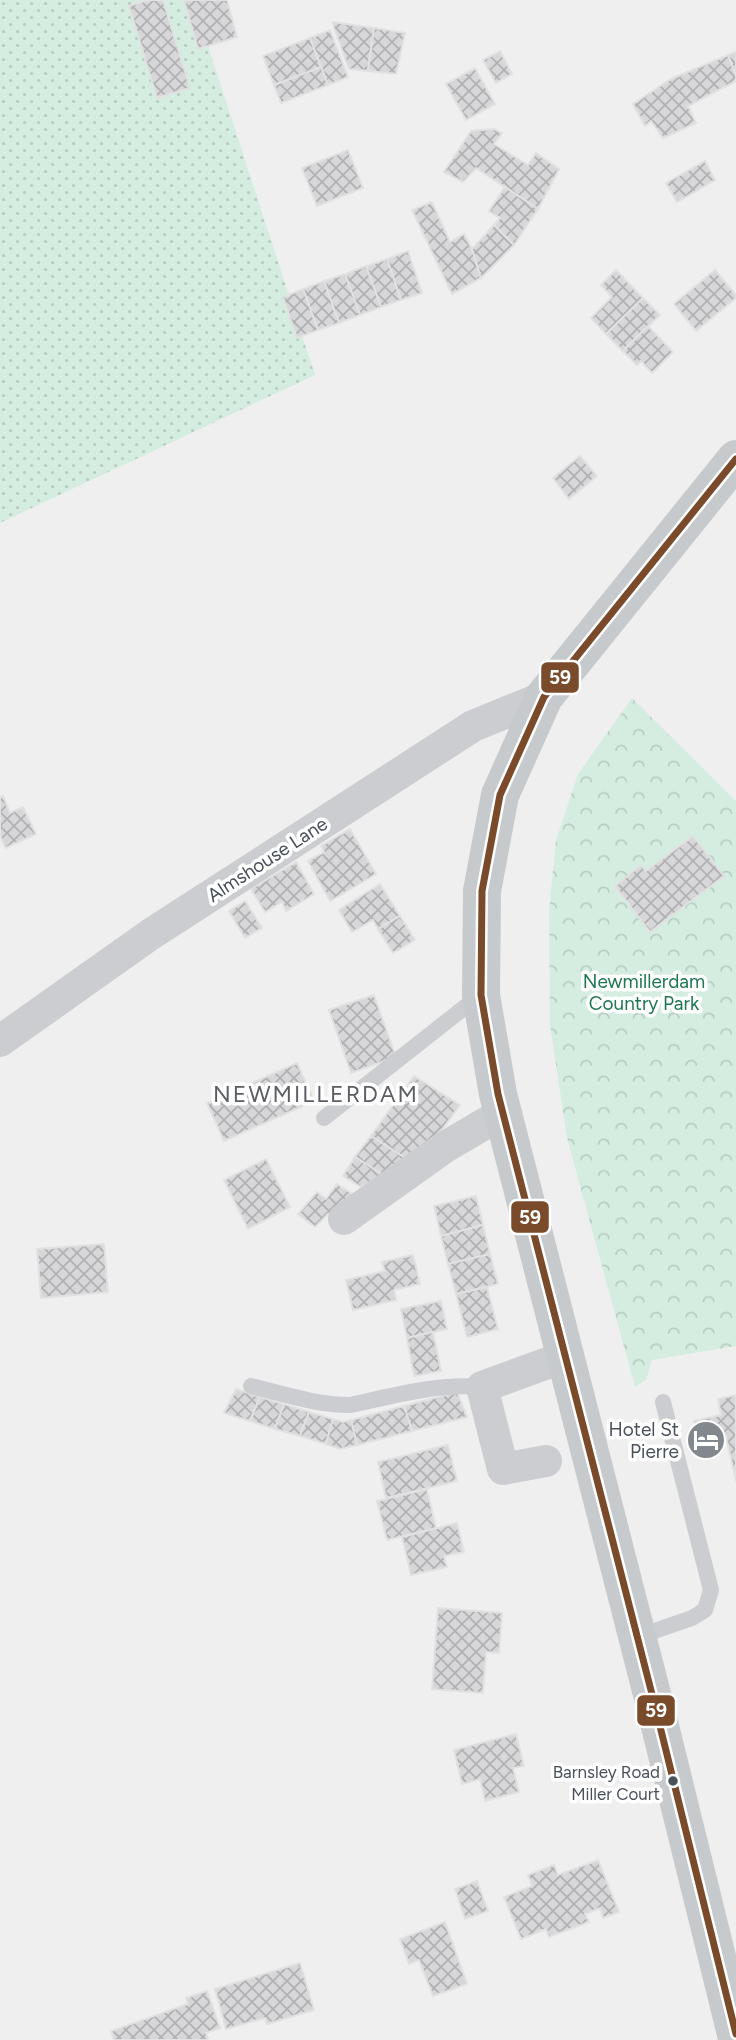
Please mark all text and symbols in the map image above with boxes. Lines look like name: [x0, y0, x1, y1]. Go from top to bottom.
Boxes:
line badge: 59: [540, 661, 580, 694]
text: 59: [549, 666, 571, 689]
street label: Almshouse Lane: [203, 812, 332, 907]
park label: Newmillerdam Country Park: [583, 970, 705, 1015]
district label: NEWMILLERDAM: [213, 1080, 419, 1108]
line badge: 59: [510, 1200, 550, 1234]
text: 59: [519, 1206, 541, 1229]
place label: Hotel St Pierre: [608, 1418, 679, 1463]
hotel icon: Hotel St Pierre: [685, 1419, 727, 1461]
line badge: 59: [636, 1694, 676, 1727]
text: 59: [645, 1699, 667, 1722]
place label: Barnsley Road Miller Court: [553, 1762, 660, 1804]
marker: Barnsley Road Miller Court: [666, 1774, 680, 1788]

